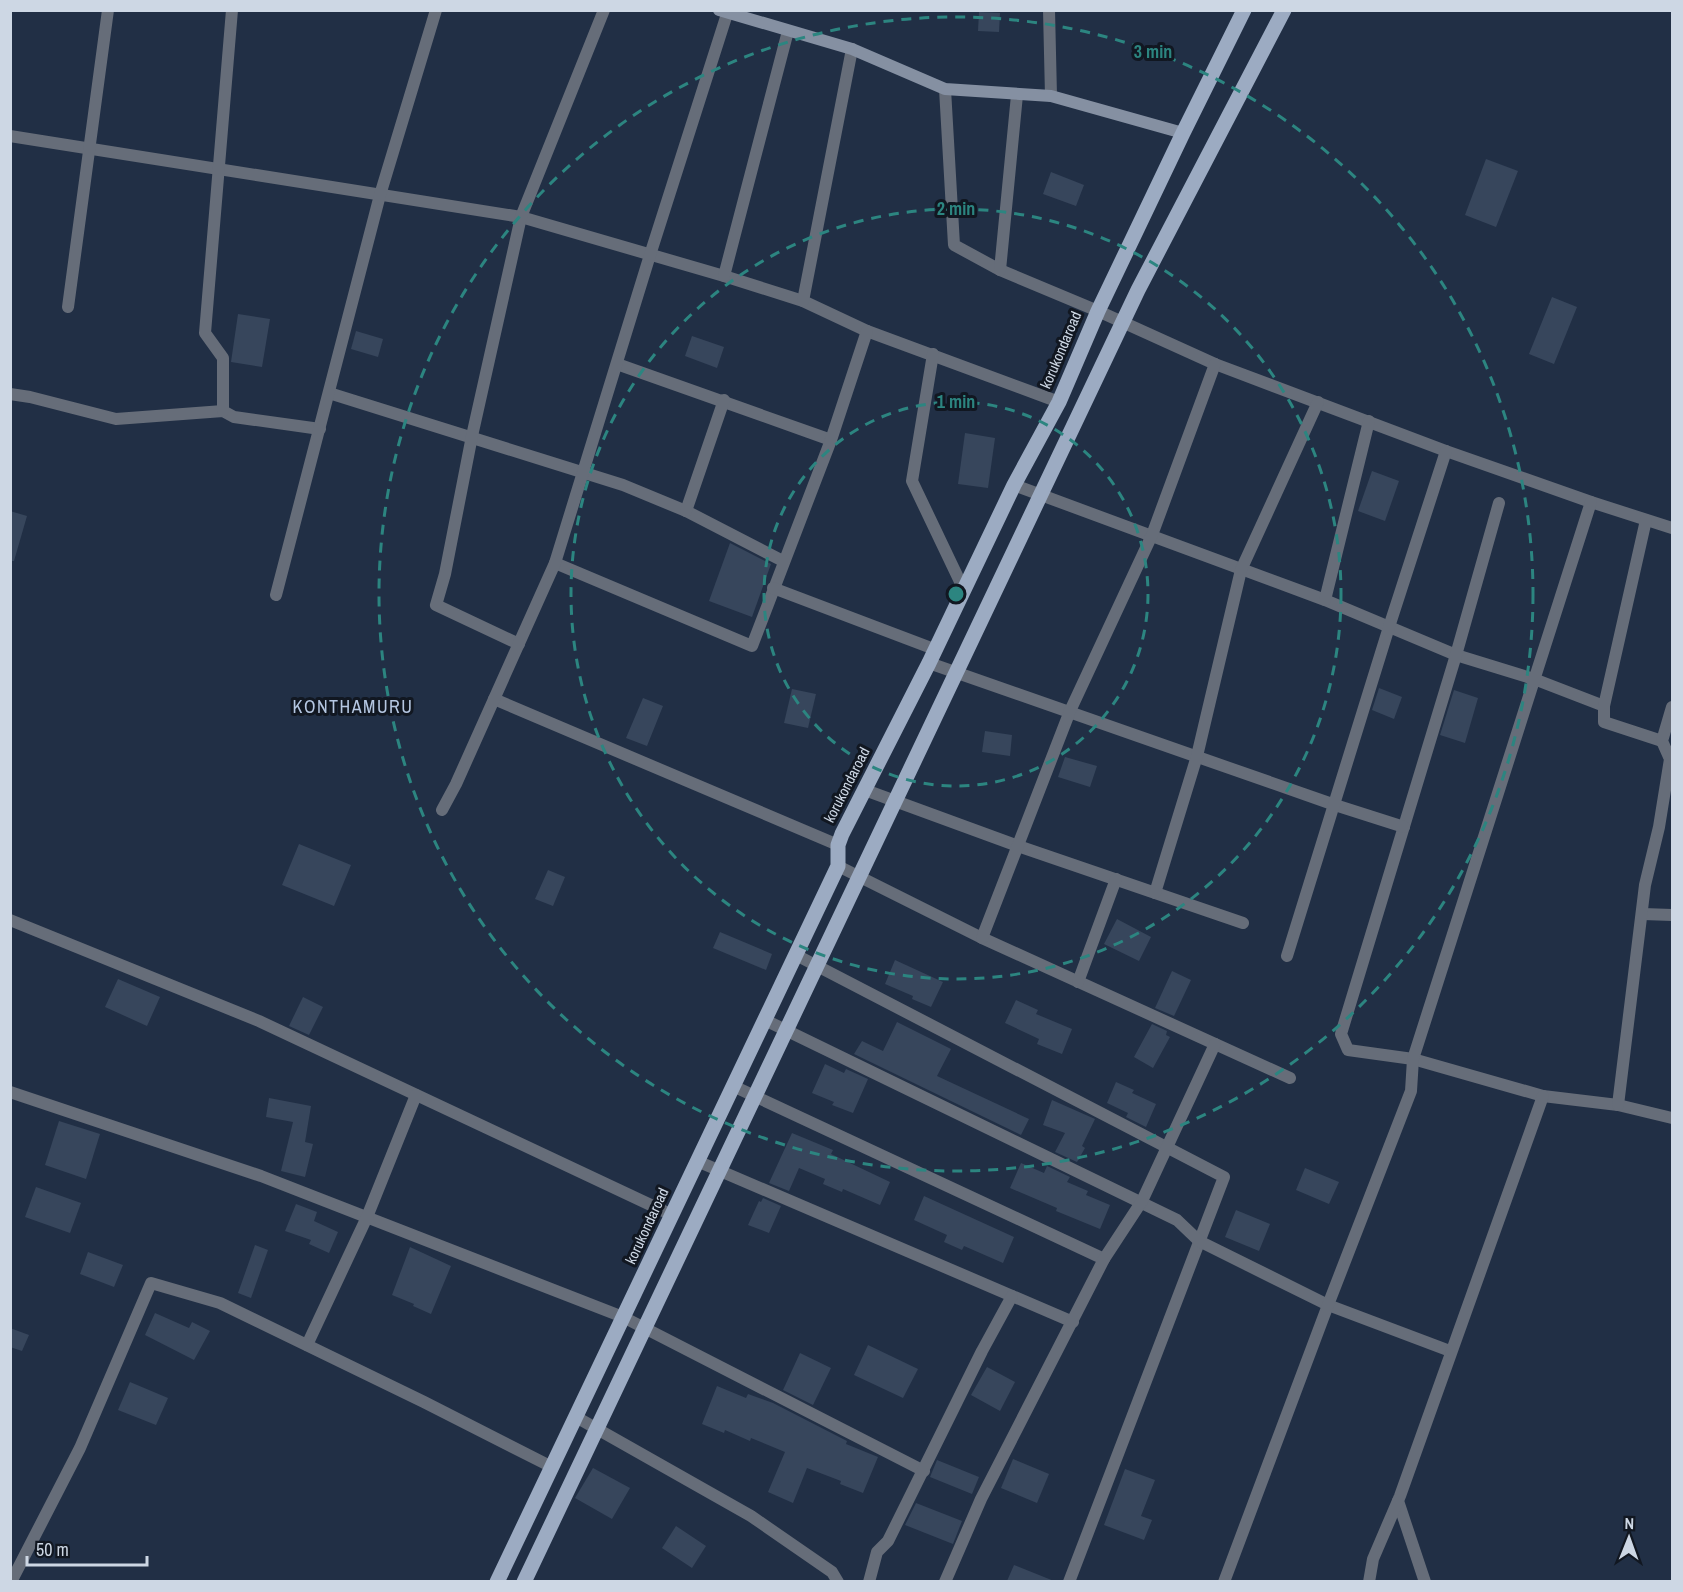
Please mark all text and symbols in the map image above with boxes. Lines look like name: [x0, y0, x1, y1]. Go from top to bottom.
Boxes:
text: 3 min: [1134, 39, 1172, 64]
text: 2 min: [937, 196, 975, 221]
street label: korukondaroad: [1035, 308, 1086, 392]
text: 1 min: [937, 389, 975, 414]
centre of rings: [946, 584, 966, 604]
district label: KONTHAMURU: [293, 694, 413, 719]
street label: korukondaroad: [819, 743, 875, 826]
street label: korukondaroad: [620, 1184, 673, 1267]
north arrow: [1599, 1508, 1659, 1568]
text: N: [1624, 1512, 1634, 1534]
scale bar: [27, 1529, 147, 1567]
text: 50 m: [36, 1537, 69, 1562]

